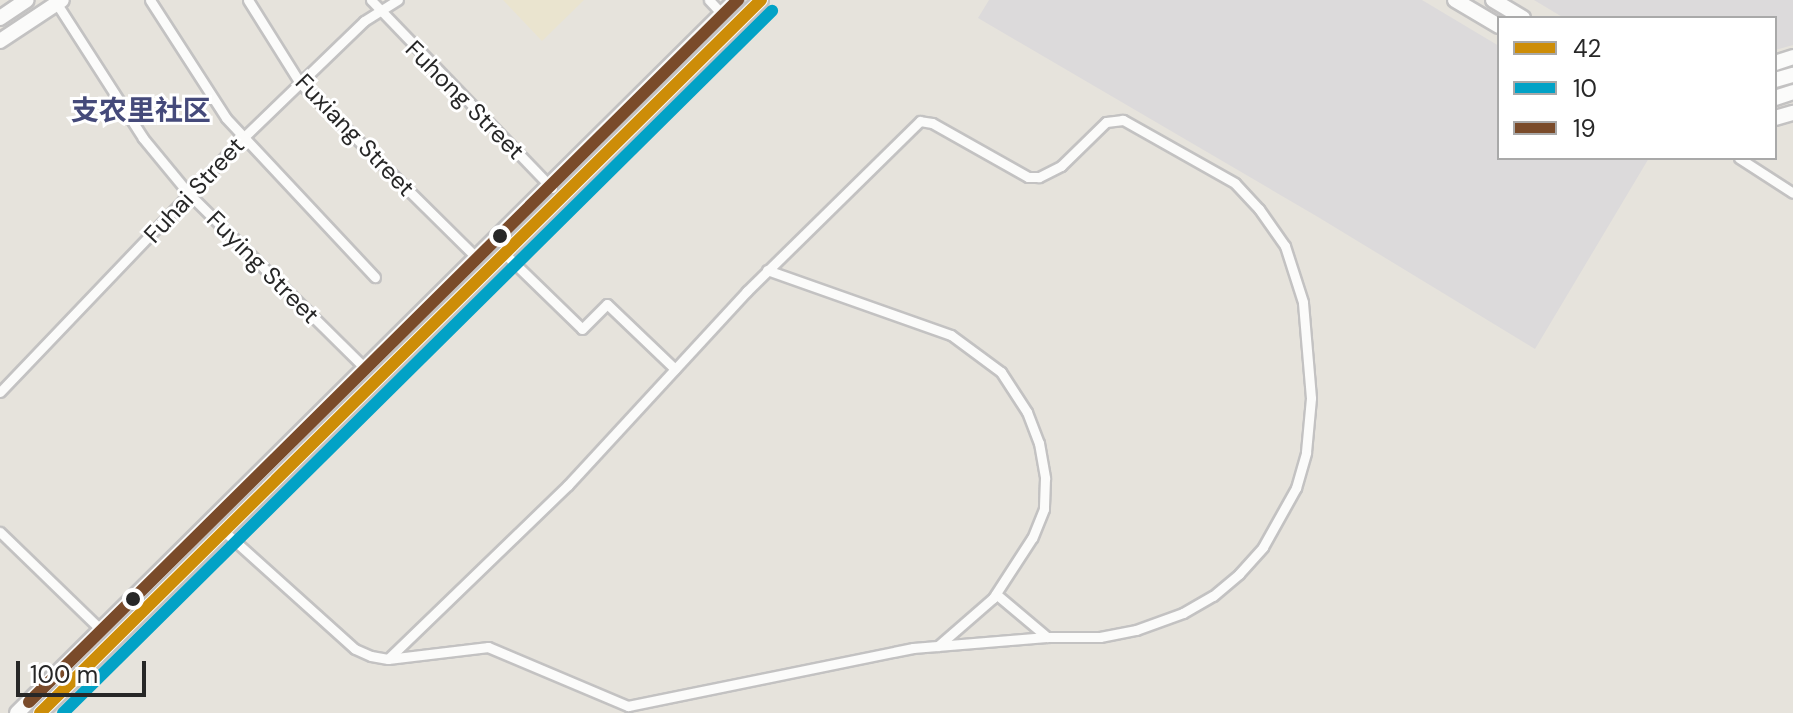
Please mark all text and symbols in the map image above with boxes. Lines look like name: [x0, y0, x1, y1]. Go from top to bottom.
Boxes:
legend: [1497, 16, 1777, 160]
text: 42: [1573, 33, 1601, 64]
street label: Fuhong Street: [400, 35, 530, 165]
street label: Fuxiang Street: [289, 68, 421, 202]
text: 10: [1573, 73, 1597, 104]
district label: 支农里社区: [71, 94, 211, 128]
text: 19: [1573, 113, 1596, 144]
street label: Fuhai Street: [138, 131, 250, 249]
street label: Fuying Street: [201, 205, 325, 329]
unlabelled marker: [492, 228, 508, 244]
unlabelled marker: [125, 591, 141, 607]
scale bar: [20, 645, 150, 695]
text: 100 m: [30, 659, 98, 690]

